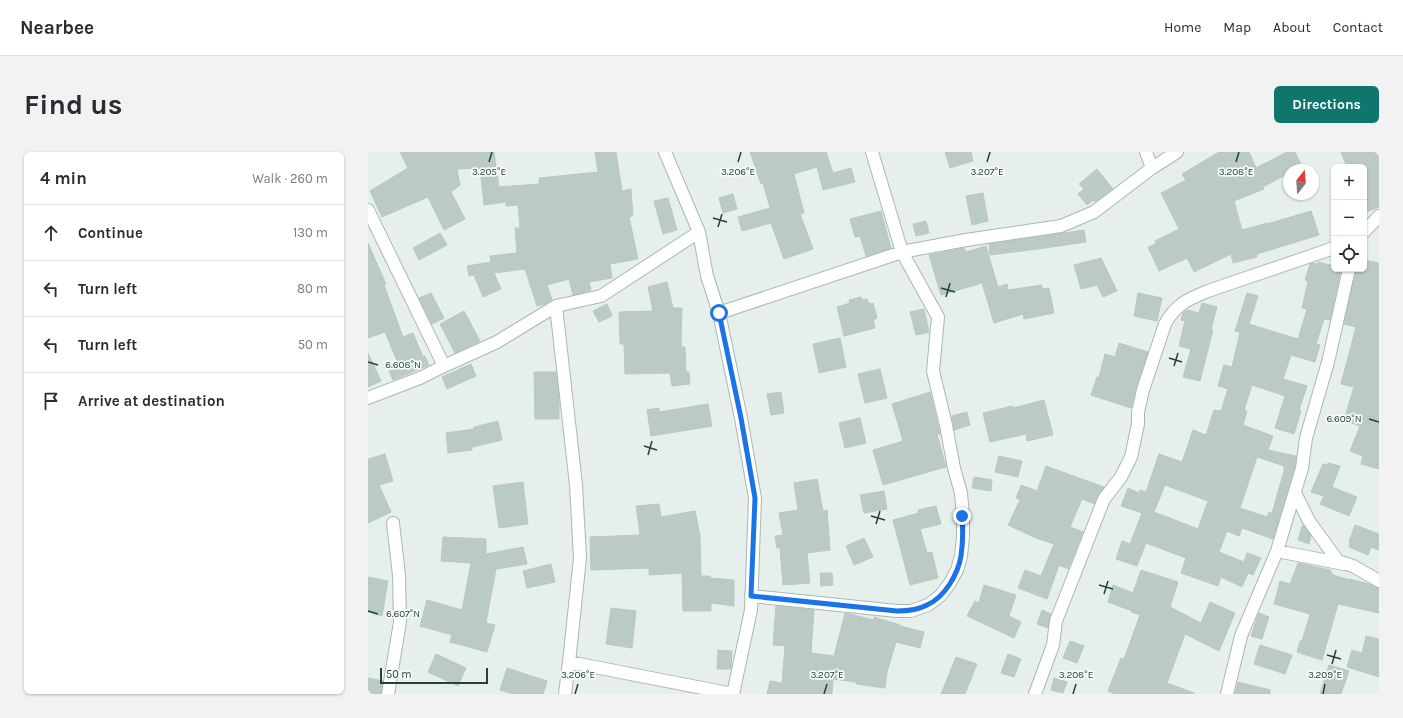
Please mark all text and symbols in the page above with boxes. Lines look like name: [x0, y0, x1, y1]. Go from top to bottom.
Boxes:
text: Nearbee: [20, 17, 94, 39]
text: Home: [1164, 19, 1201, 36]
text: Map: [1223, 19, 1251, 36]
text: About: [1273, 19, 1311, 36]
text: Contact: [1333, 19, 1383, 36]
button: Directions: [1274, 86, 1379, 123]
text: Find us: [24, 88, 123, 121]
north arrow: [1283, 164, 1319, 200]
map controls: [1331, 164, 1367, 272]
button: +: [1331, 164, 1367, 200]
text: 3.205°E: [472, 166, 506, 178]
text: 3.206°E: [721, 166, 755, 178]
text: 3.207°E: [970, 166, 1004, 178]
text: 3.208°E: [1219, 166, 1253, 178]
text: 4 min: [40, 168, 87, 188]
text: Walk · 260 m: [252, 171, 328, 186]
button: −: [1331, 200, 1367, 236]
icon: ahead: [40, 222, 62, 244]
text: Continue: [78, 224, 143, 242]
text: 130 m: [293, 225, 328, 240]
button: locate: [1331, 236, 1367, 272]
icon: left: [40, 278, 62, 300]
text: Turn left: [78, 280, 137, 298]
text: 80 m: [297, 281, 328, 296]
route start: [710, 304, 728, 322]
icon: left: [40, 334, 62, 356]
text: Turn left: [78, 336, 137, 354]
text: 50 m: [298, 337, 328, 352]
text: 6.608°N: [385, 359, 421, 371]
icon: arrive: [40, 390, 62, 412]
text: Arrive at destination: [78, 392, 225, 410]
text: 6.609°N: [1326, 413, 1362, 425]
route end: [953, 507, 971, 525]
text: 6.607°N: [386, 608, 420, 620]
scale bar: [380, 666, 488, 685]
text: 50 m: [386, 668, 412, 681]
text: 3.206°E: [561, 669, 595, 681]
text: 3.207°E: [810, 669, 844, 681]
text: 3.208°E: [1059, 669, 1093, 681]
text: 3.209°E: [1308, 669, 1342, 681]

